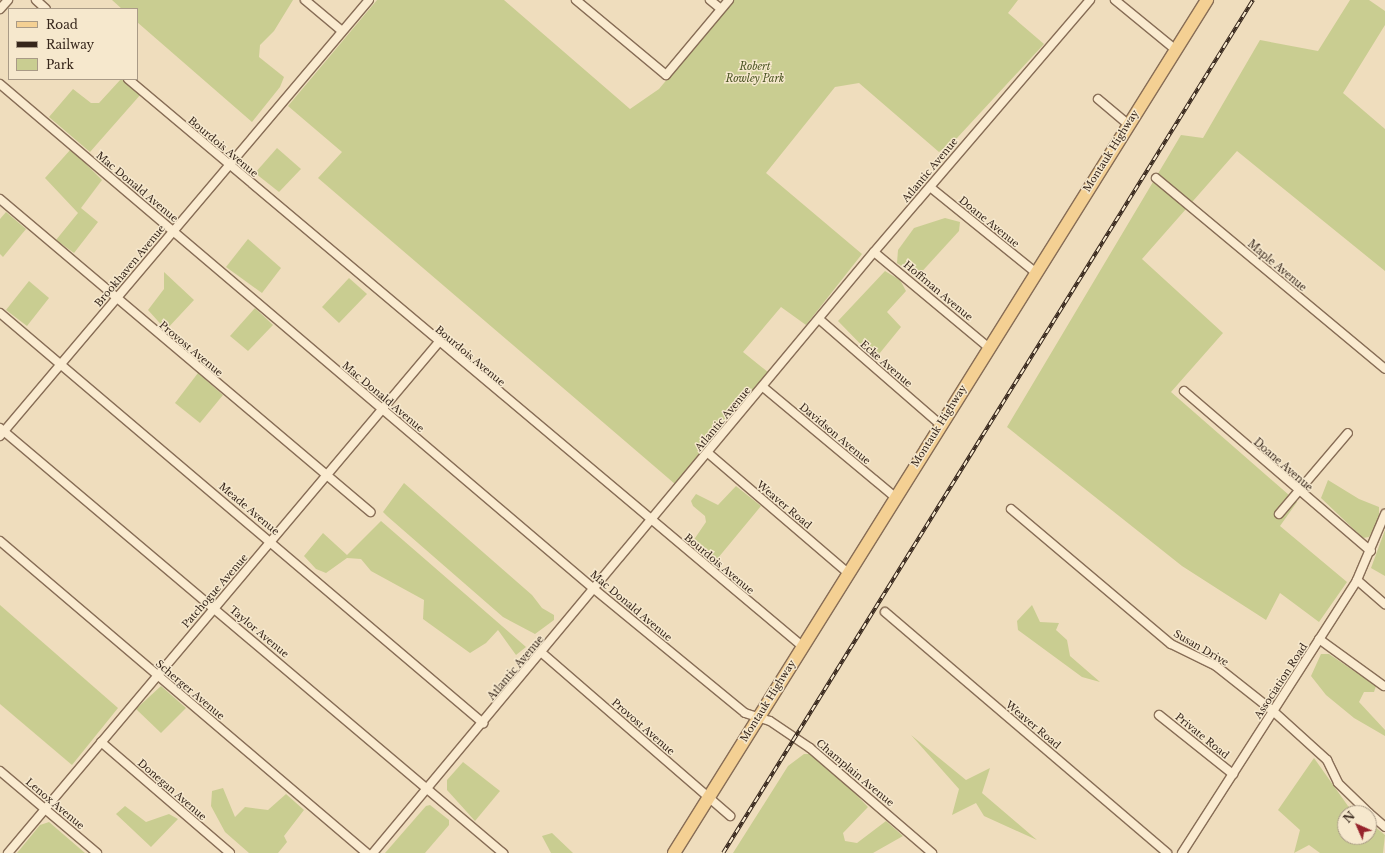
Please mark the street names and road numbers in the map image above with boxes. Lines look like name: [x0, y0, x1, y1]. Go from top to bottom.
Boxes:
street label: Montauk Highway: [1081, 108, 1141, 194]
street label: Bourdois Avenue: [186, 114, 260, 180]
street label: Atlantic Avenue: [899, 135, 961, 205]
street label: Mac Donald Avenue: [94, 149, 180, 225]
street label: Doane Avenue: [956, 194, 1022, 250]
street label: Brookhaven Avenue: [92, 223, 168, 309]
street label: Maple Avenue: [1245, 238, 1309, 294]
street label: Hoffman Avenue: [901, 258, 975, 324]
street label: Provost Avenue: [157, 319, 225, 379]
street label: Bourdois Avenue: [433, 323, 507, 389]
street label: Ecke Avenue: [858, 338, 914, 390]
street label: Mac Donald Avenue: [340, 359, 426, 435]
street label: Montauk Highway: [909, 383, 969, 469]
street label: Atlantic Avenue: [692, 384, 754, 454]
street label: Davidson Avenue: [797, 401, 873, 467]
street label: Doane Avenue: [1251, 436, 1315, 494]
street label: Weaver Road: [754, 479, 814, 531]
street label: Meade Avenue: [216, 480, 282, 538]
street label: Bourdois Avenue: [682, 531, 756, 597]
street label: Patchogue Avenue: [180, 552, 250, 630]
street label: Mac Donald Avenue: [588, 568, 674, 644]
street label: Taylor Avenue: [227, 604, 291, 660]
street label: Susan Drive: [1171, 627, 1231, 669]
street label: Atlantic Avenue: [485, 633, 547, 703]
street label: Association Road: [1252, 641, 1310, 721]
street label: Scherger Avenue: [153, 658, 227, 722]
street label: Montauk Highway: [738, 658, 798, 744]
street label: Provost Avenue: [609, 696, 677, 758]
street label: Weaver Road: [1003, 699, 1063, 751]
street label: Private Road: [1173, 711, 1231, 761]
street label: Champlain Avenue: [814, 737, 896, 809]
street label: Donegan Avenue: [135, 757, 209, 823]
street label: Lenox Avenue: [23, 776, 87, 832]

